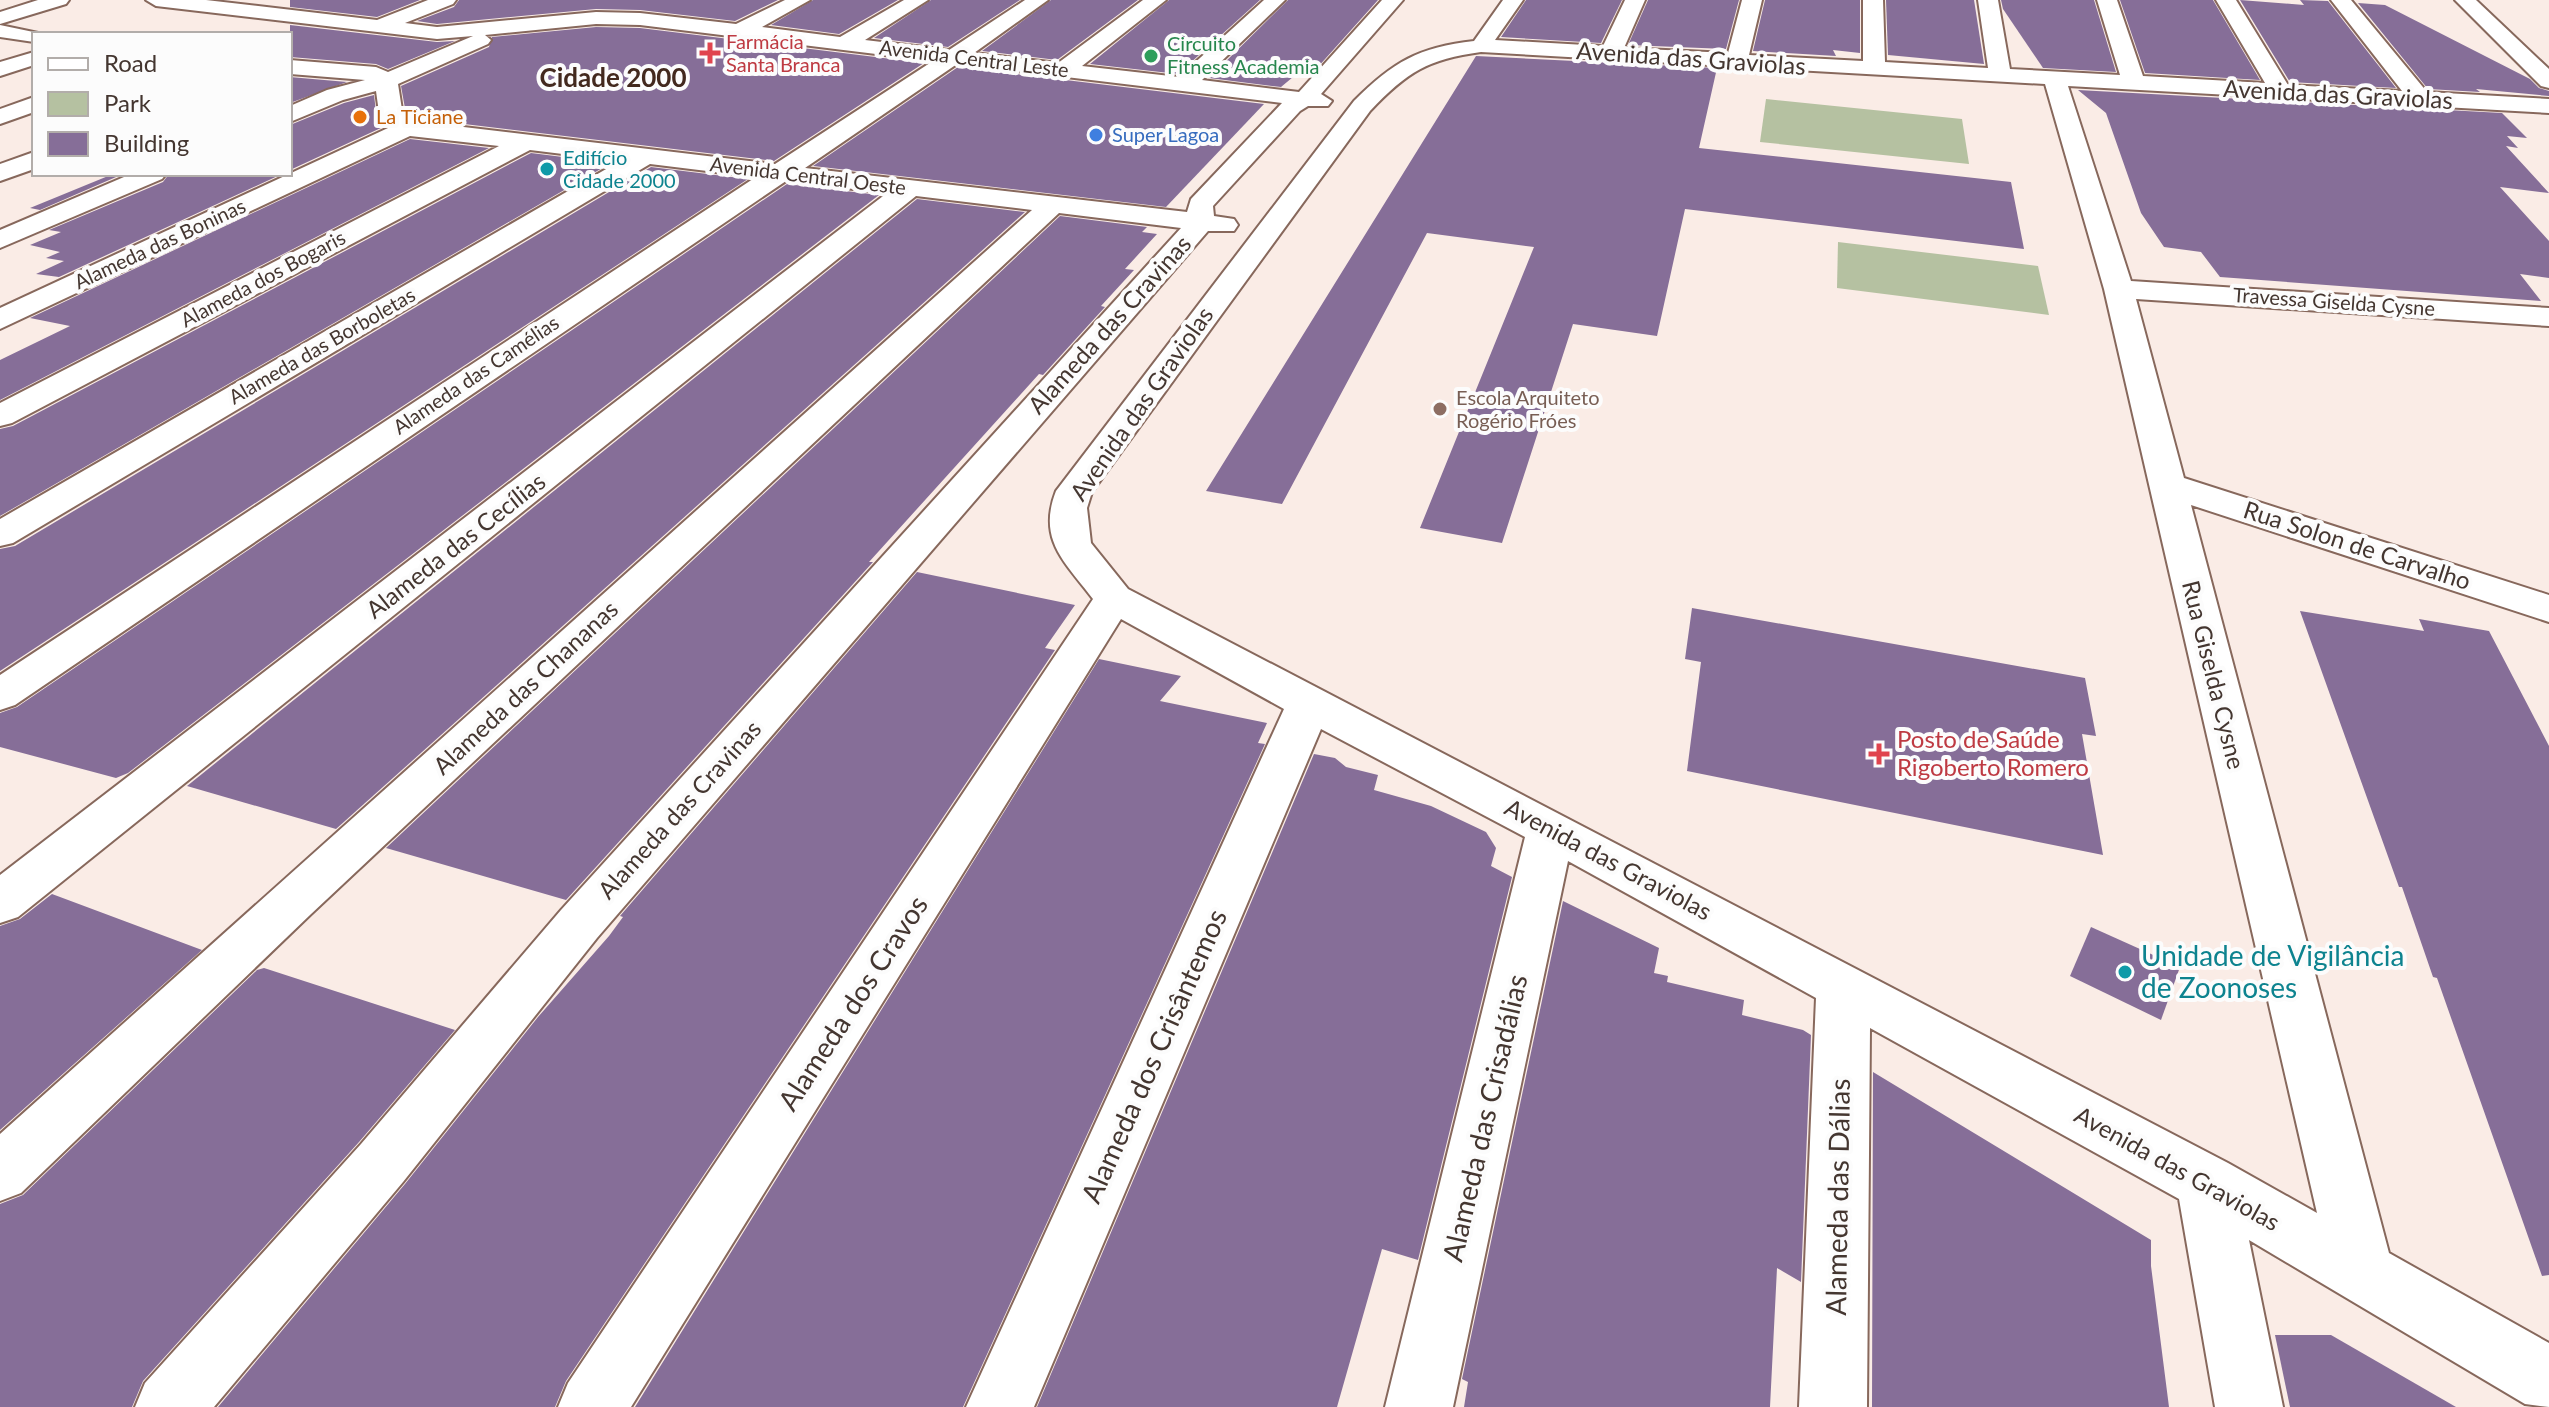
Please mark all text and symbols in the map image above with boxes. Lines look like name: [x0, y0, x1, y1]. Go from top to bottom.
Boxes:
place label: Farmácia Santa Branca: [726, 29, 840, 76]
place label: Circuito Fitness Academia: [1167, 31, 1319, 78]
legend: [32, 32, 292, 176]
street label: Avenida Central Leste: [878, 34, 1070, 82]
street label: Avenida das Graviolas: [1575, 35, 1807, 80]
marker: Farmácia Santa Branca: [701, 44, 719, 62]
marker: Circuito Fitness Academia: [1142, 47, 1160, 65]
text: Road: [104, 48, 157, 77]
district label: Cidade 2000: [539, 61, 687, 93]
street label: Avenida das Graviolas: [2223, 73, 2454, 114]
text: Park: [104, 88, 152, 117]
place label: La Ticiane: [376, 104, 463, 128]
marker: La Ticiane: [351, 108, 369, 126]
place label: Super Lagoa: [1112, 122, 1219, 146]
marker: Super Lagoa: [1087, 126, 1105, 144]
text: Building: [104, 128, 189, 157]
place label: Edifício Cidade 2000: [563, 145, 676, 192]
street label: Avenida Central Oeste: [709, 151, 907, 199]
marker: Edifício Cidade 2000: [538, 160, 556, 178]
street label: Alameda das Boninas: [70, 193, 249, 293]
street label: Alameda dos Bogaris: [176, 225, 349, 332]
street label: Alameda das Cravinas: [1021, 229, 1197, 419]
street label: Alameda das Borboletas: [224, 282, 419, 408]
street label: Travessa Giselda Cysne: [2232, 282, 2436, 320]
street label: Avenida das Graviolas: [1063, 301, 1219, 506]
street label: Alameda das Camélias: [388, 310, 563, 439]
place label: Escola Arquiteto Rogério Fróes: [1456, 385, 1599, 432]
marker: Escola Arquiteto Rogério Fróes: [1431, 400, 1449, 418]
street label: Alameda das Cecílias: [360, 466, 550, 624]
street label: Rua Solon de Carvalho: [2240, 494, 2475, 595]
street label: Rua Giselda Cysne: [2177, 577, 2252, 772]
street label: Alameda das Chananas: [427, 594, 623, 780]
street label: Alameda das Cravinas: [591, 714, 767, 904]
place label: Posto de Saúde Rigoberto Romero: [1897, 724, 2089, 781]
marker: Posto de Saúde Rigoberto Romero: [1868, 743, 1890, 765]
street label: Avenida das Graviolas: [1500, 792, 1717, 925]
street label: Alameda dos Cravos: [770, 889, 934, 1116]
street label: Alameda dos Crisântemos: [1073, 904, 1233, 1208]
place label: Unidade de Vigilância de Zoonoses: [2141, 938, 2404, 1004]
marker: Unidade de Vigilância de Zoonoses: [2116, 963, 2134, 981]
street label: Alameda das Crisadálias: [1434, 971, 1534, 1265]
street label: Alameda das Dálias: [1818, 1078, 1856, 1316]
street label: Avenida das Graviolas: [2070, 1099, 2285, 1236]

